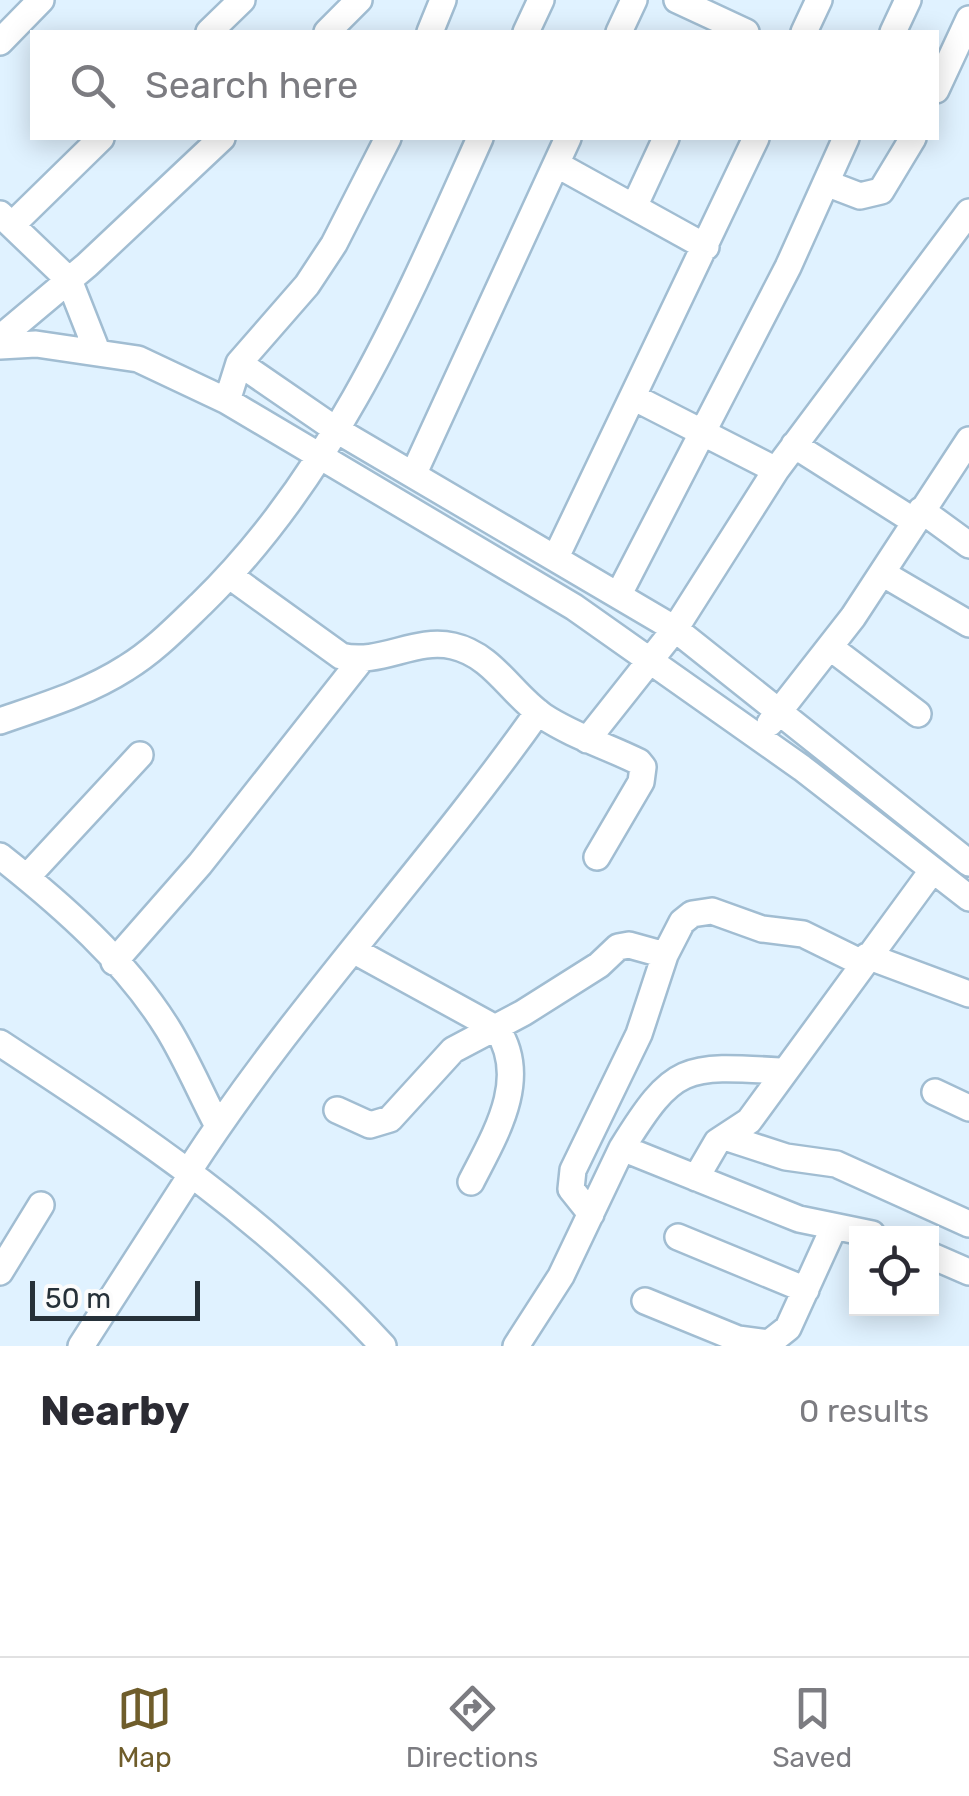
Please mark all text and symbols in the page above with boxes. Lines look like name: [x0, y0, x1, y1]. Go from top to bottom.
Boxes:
search box: [30, 30, 939, 140]
icon: search: [65, 58, 120, 113]
text: Search here: [145, 62, 358, 108]
map controls: [849, 1226, 939, 1316]
button: locate: [849, 1226, 939, 1316]
scale bar: [30, 1276, 200, 1320]
text: 50 m: [45, 1282, 111, 1315]
text: Nearby: [40, 1386, 190, 1436]
text: 0 results: [799, 1392, 929, 1430]
tab: Map: [117, 1681, 172, 1774]
tab: Directions: [406, 1681, 538, 1774]
tab: Saved: [772, 1681, 852, 1774]

